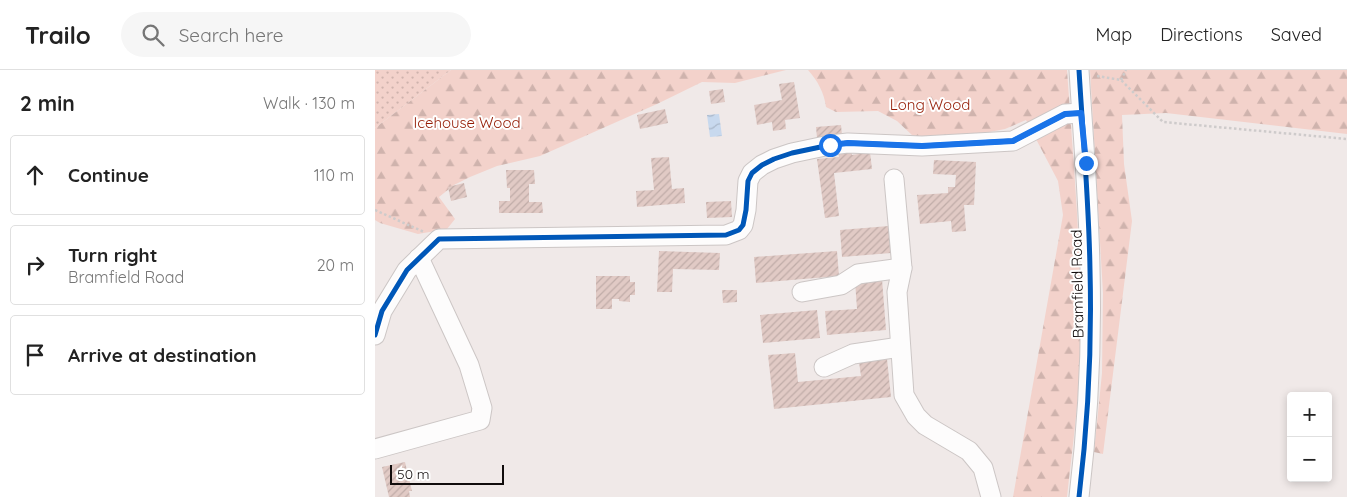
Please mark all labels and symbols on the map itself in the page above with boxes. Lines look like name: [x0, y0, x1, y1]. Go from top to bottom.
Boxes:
park label: Long Wood: [890, 95, 970, 114]
park label: Icehouse Wood: [413, 113, 521, 132]
route start: [819, 134, 842, 157]
route end: [1075, 152, 1098, 175]
street label: Bramfield Road: [1067, 229, 1087, 339]
scale bar: [390, 462, 504, 485]

